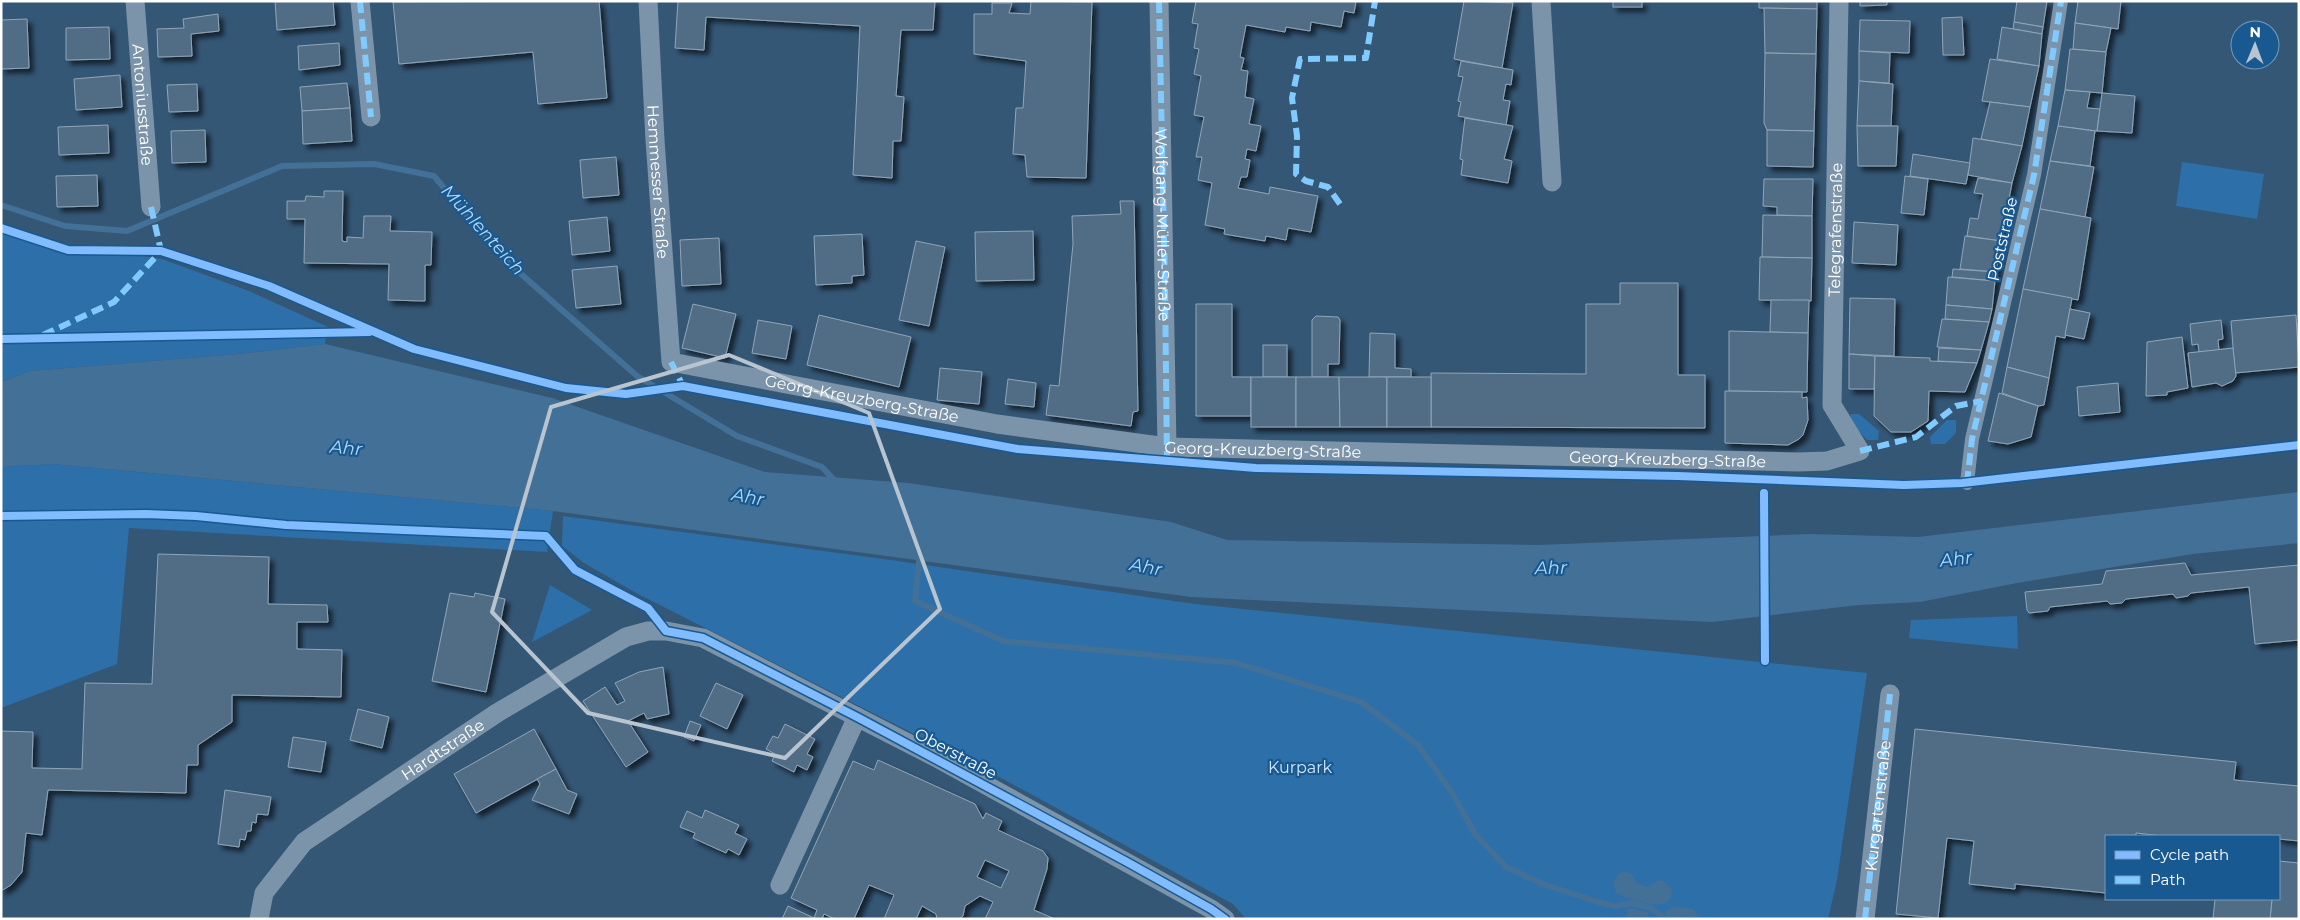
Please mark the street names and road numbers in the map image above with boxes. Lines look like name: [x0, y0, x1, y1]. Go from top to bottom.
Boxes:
street label: Antoniusstraße: [128, 43, 157, 166]
street label: Hemmesser Straße: [643, 104, 673, 259]
street label: Wolfgang-Müller-Straße: [1151, 128, 1174, 322]
street label: Telegrafenstraße: [1825, 163, 1846, 297]
street label: Poststraße: [1984, 195, 2021, 283]
street label: Georg-Kreuzberg-Straße: [763, 371, 960, 427]
street label: Georg-Kreuzberg-Straße: [1164, 438, 1361, 462]
street label: Georg-Kreuzberg-Straße: [1569, 448, 1766, 471]
street label: Hardtstraße: [398, 715, 488, 784]
street label: Oberstraße: [911, 724, 1000, 783]
street label: Kurgartenstraße: [1861, 739, 1895, 872]

